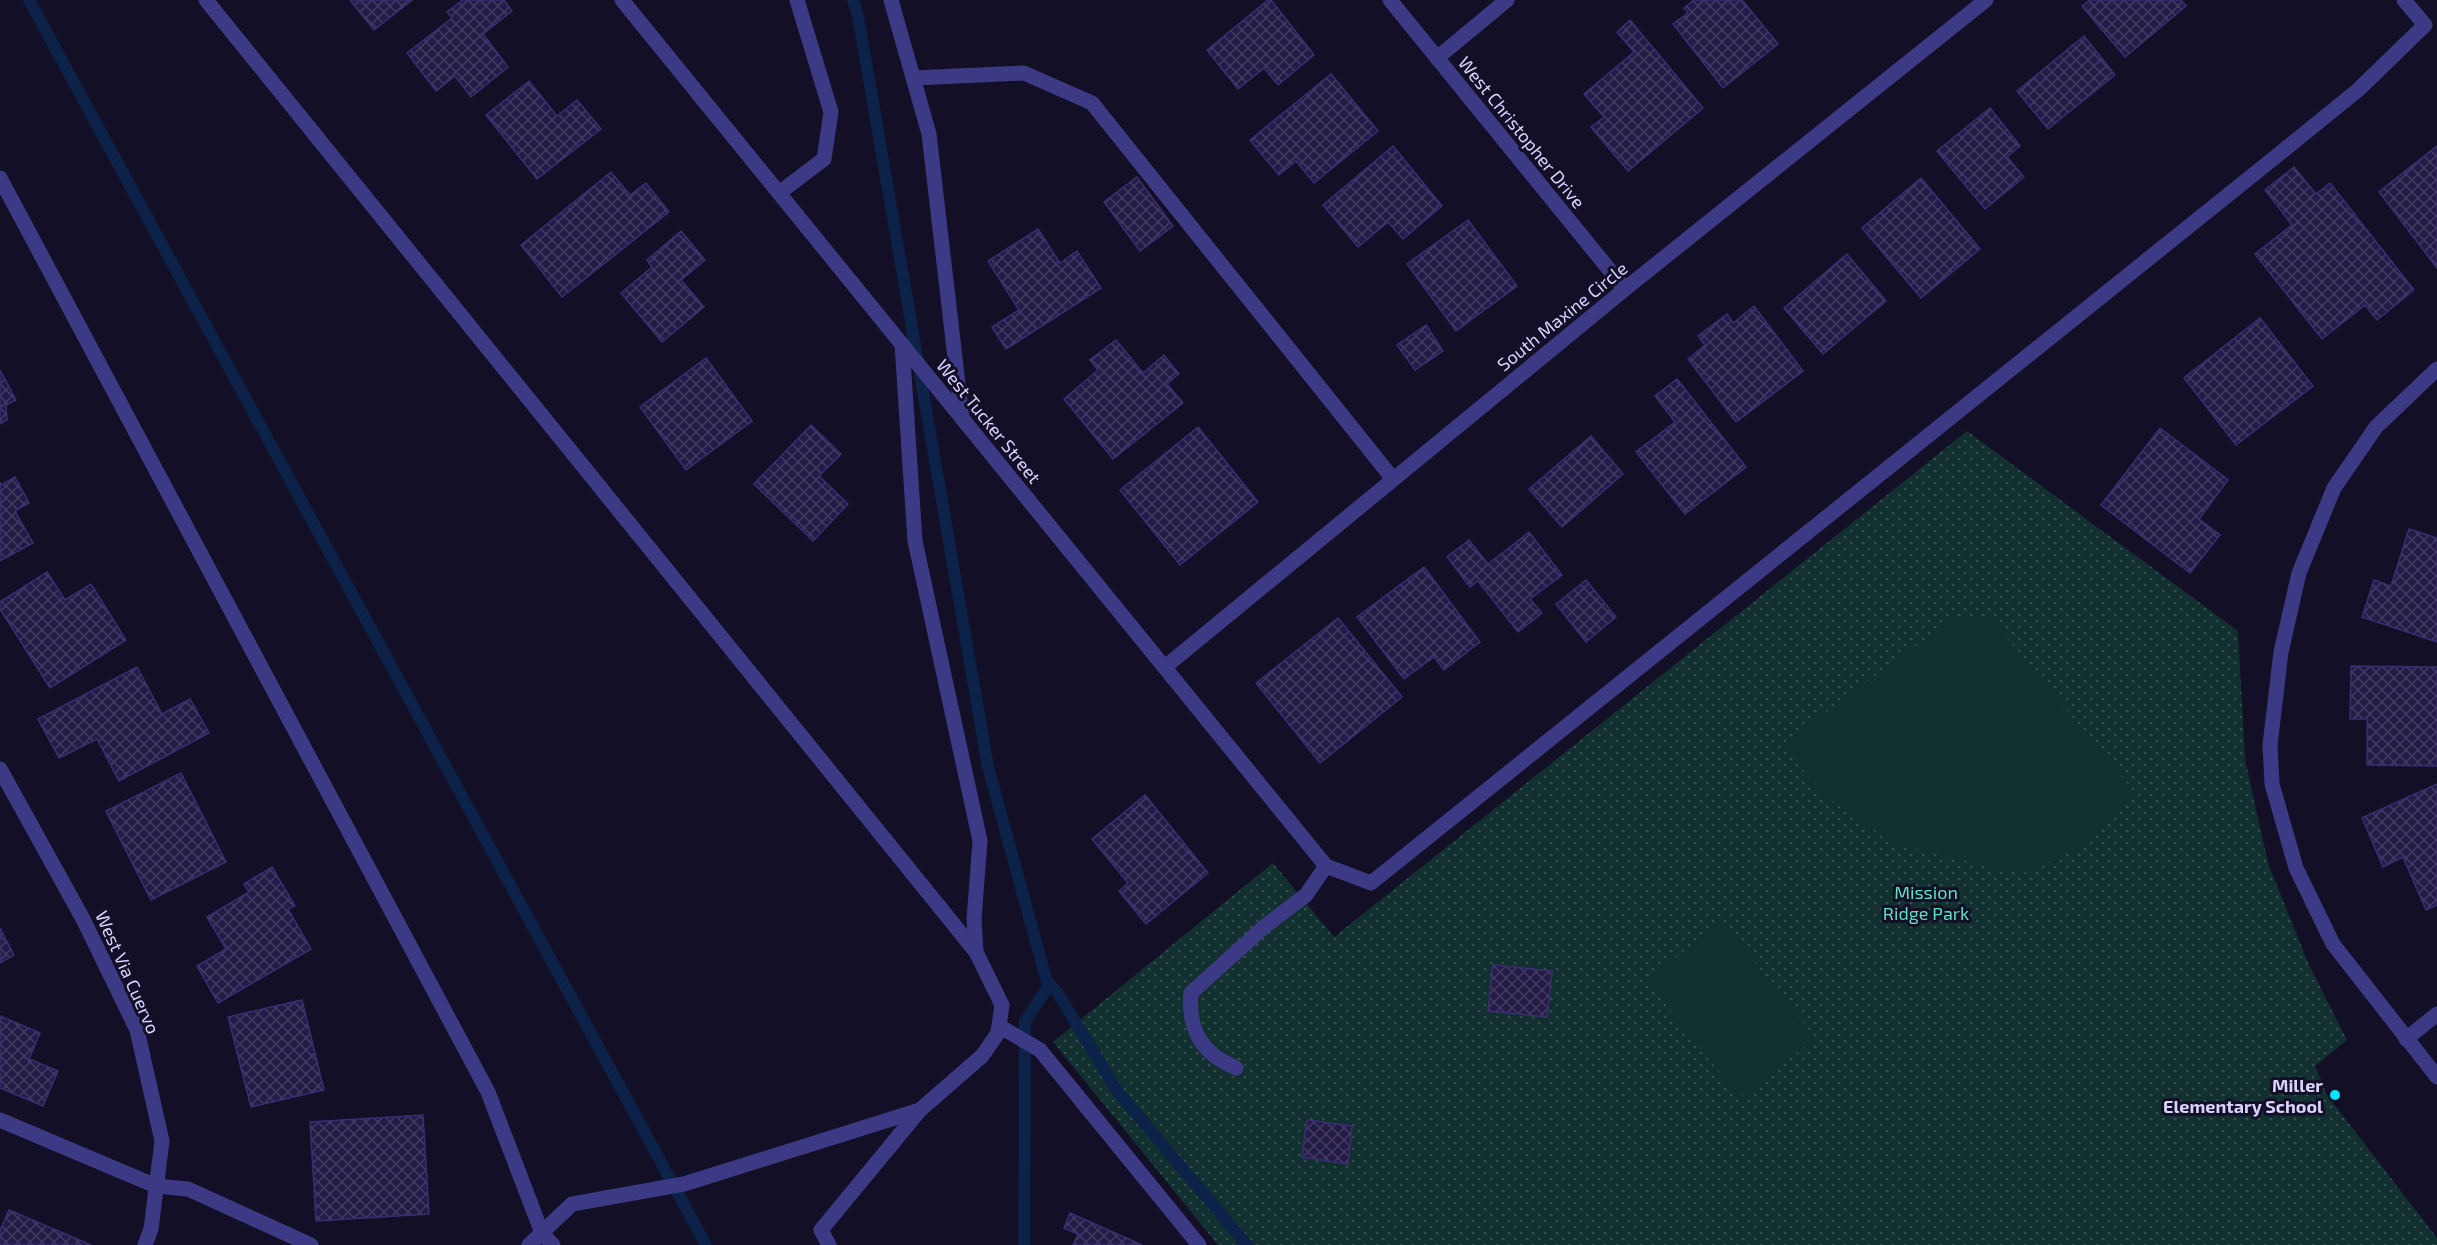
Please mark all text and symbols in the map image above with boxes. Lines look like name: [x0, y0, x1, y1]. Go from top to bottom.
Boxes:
street label: West Christopher Drive: [1454, 52, 1590, 212]
street label: South Maxine Circle: [1492, 257, 1632, 375]
street label: West Tucker Street: [932, 354, 1046, 488]
park label: Mission Ridge Park: [1883, 881, 1969, 924]
street label: West Via Cuervo: [91, 907, 165, 1037]
place label: Miller Elementary School: [2163, 1074, 2323, 1117]
marker: Miller Elementary School: [2328, 1088, 2342, 1102]

